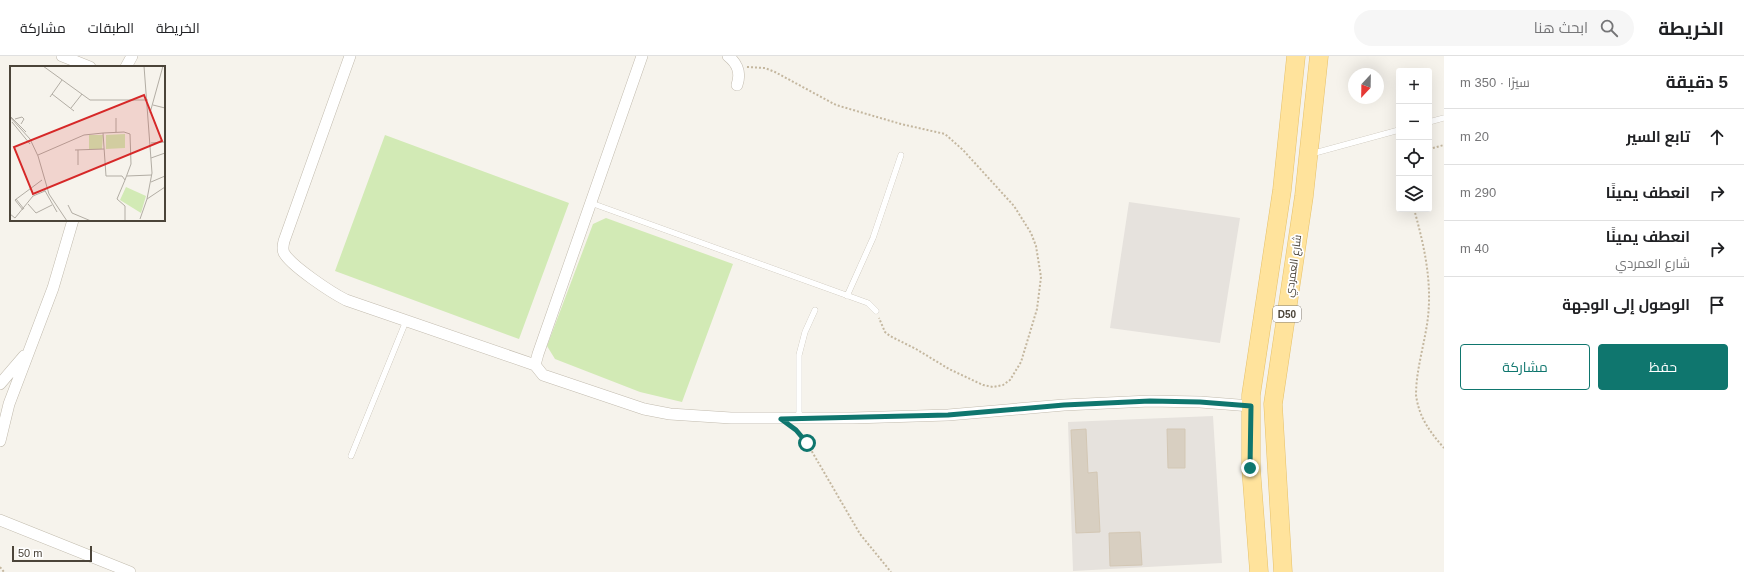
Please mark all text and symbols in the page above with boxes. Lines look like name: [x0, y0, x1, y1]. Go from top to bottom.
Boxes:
search box: [1354, 10, 1634, 46]
icon: search: [1598, 17, 1620, 39]
text: الخريطة: [1658, 18, 1724, 39]
text: ابحث هنا: [1534, 19, 1588, 36]
text: مشاركة: [20, 20, 66, 36]
text: الطبقات: [88, 20, 134, 36]
text: الخريطة: [156, 20, 200, 36]
inset map: [10, 66, 165, 221]
north arrow: [1348, 68, 1384, 104]
map controls: [1396, 68, 1432, 212]
button: +: [1396, 68, 1432, 104]
text: 5 دقيقة: [1666, 73, 1728, 92]
text: سيرًا · 350 m: [1460, 75, 1530, 90]
button: −: [1396, 104, 1432, 140]
icon: ahead: [1706, 126, 1728, 148]
text: تابع السير: [1626, 128, 1690, 145]
text: 20 m: [1460, 129, 1489, 144]
button: locate: [1396, 140, 1432, 176]
button: layers: [1396, 176, 1432, 212]
icon: right: [1706, 182, 1728, 204]
text: انعطف يمينًا: [1606, 184, 1690, 201]
text: 290 m: [1460, 185, 1496, 200]
text: انعطف يمينًا: [1606, 228, 1690, 245]
street label: شارع العمردي: [1283, 234, 1306, 299]
icon: right: [1706, 238, 1728, 260]
text: 40 m: [1460, 241, 1489, 256]
text: شارع العمردي: [1615, 256, 1690, 271]
icon: arrive: [1706, 294, 1728, 316]
text: الوصول إلى الوجهة: [1562, 296, 1690, 313]
road number: D50: [1273, 306, 1301, 322]
button: مشاركة: [1460, 344, 1590, 390]
button: حفظ: [1598, 344, 1728, 390]
route start: [798, 434, 816, 452]
route end: [1241, 459, 1259, 477]
scale bar: [12, 544, 92, 563]
text: 50 m: [18, 547, 42, 559]

